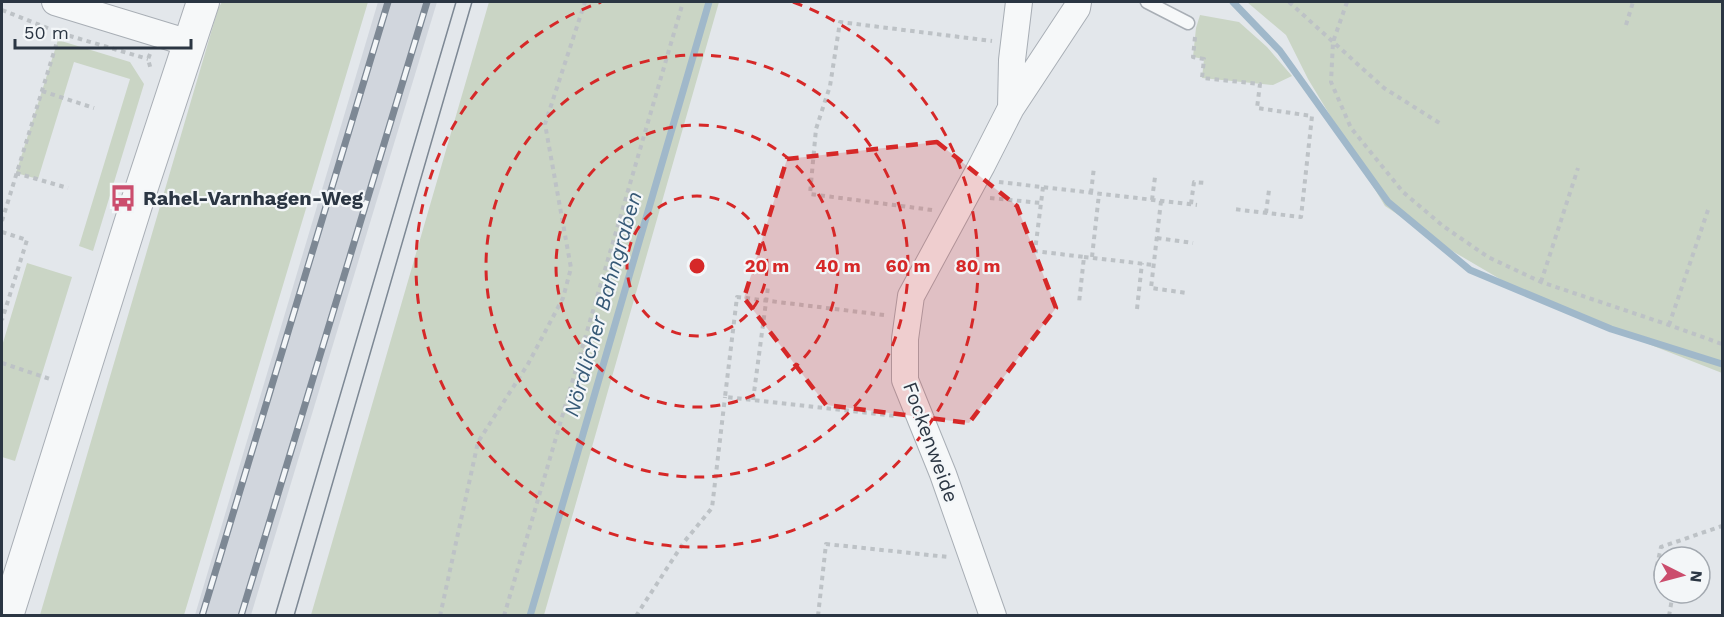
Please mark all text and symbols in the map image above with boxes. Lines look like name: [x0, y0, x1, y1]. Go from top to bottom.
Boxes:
scale bar: [15, 12, 190, 50]
text: 50 m: [24, 22, 69, 43]
bus stop icon: Rahel-Varnhagen-Weg: [108, 183, 138, 213]
place label: Rahel-Varnhagen-Weg: [143, 186, 364, 210]
water label: Nördlicher Bahngraben: [558, 188, 647, 419]
text: 20 m: [745, 255, 789, 276]
text: 40 m: [815, 255, 861, 276]
text: 60 m: [886, 255, 930, 276]
text: 80 m: [956, 255, 1000, 276]
centre of rings: [687, 256, 707, 276]
street label: Fockenweide: [898, 379, 964, 505]
north arrow: [1652, 545, 1712, 605]
text: N: [1686, 570, 1706, 583]

